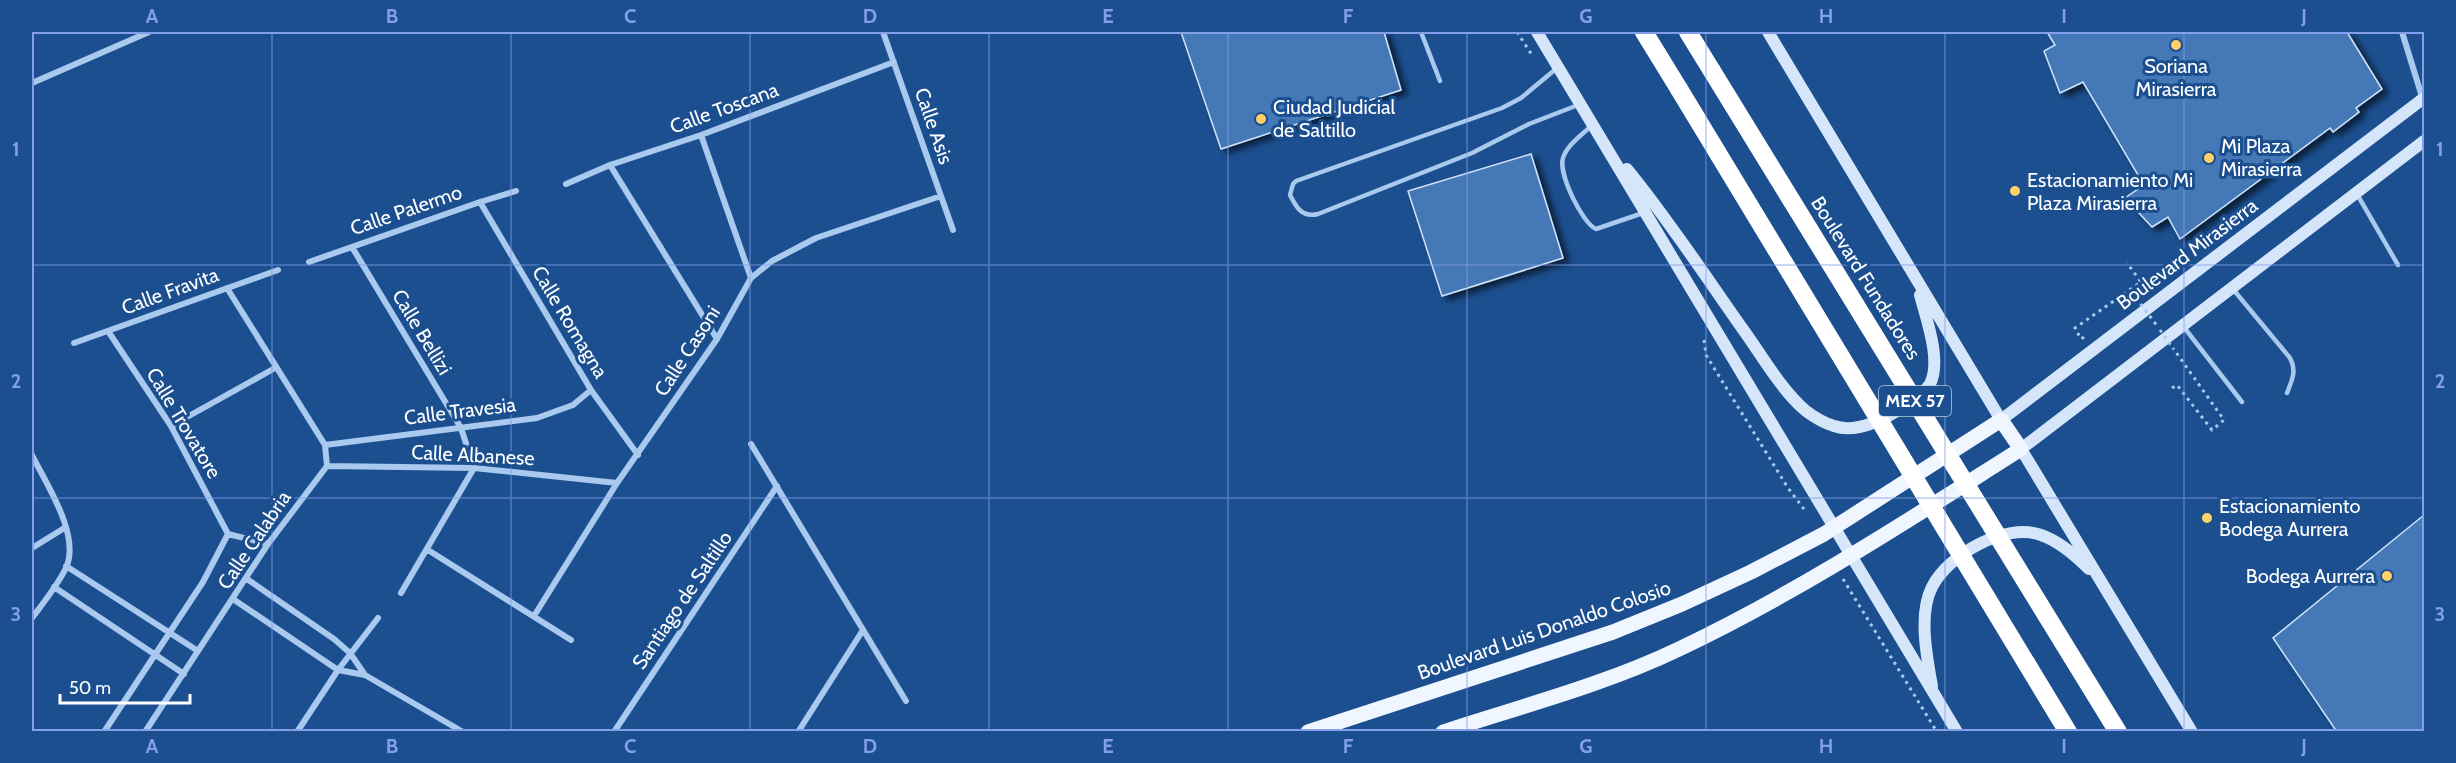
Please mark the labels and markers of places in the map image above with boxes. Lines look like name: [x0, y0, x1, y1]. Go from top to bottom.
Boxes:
marker: Soriana Mirasierra: [2169, 38, 2183, 52]
place label: Soriana Mirasierra: [2136, 54, 2217, 101]
place label: Ciudad Judicial de Saltillo: [1273, 95, 1396, 142]
marker: Ciudad Judicial de Saltillo: [1254, 112, 1268, 126]
place label: Mi Plaza Mirasierra: [2221, 134, 2302, 181]
marker: Mi Plaza Mirasierra: [2202, 151, 2216, 165]
place label: Estacionamiento Mi Plaza Mirasierra: [2027, 168, 2193, 215]
marker: Estacionamiento Mi Plaza Mirasierra: [2008, 184, 2022, 198]
place label: Estacionamiento Bodega Aurrera: [2219, 494, 2360, 541]
marker: Estacionamiento Bodega Aurrera: [2200, 511, 2214, 525]
place label: Bodega Aurrera: [2246, 564, 2375, 588]
marker: Bodega Aurrera: [2380, 569, 2394, 583]

